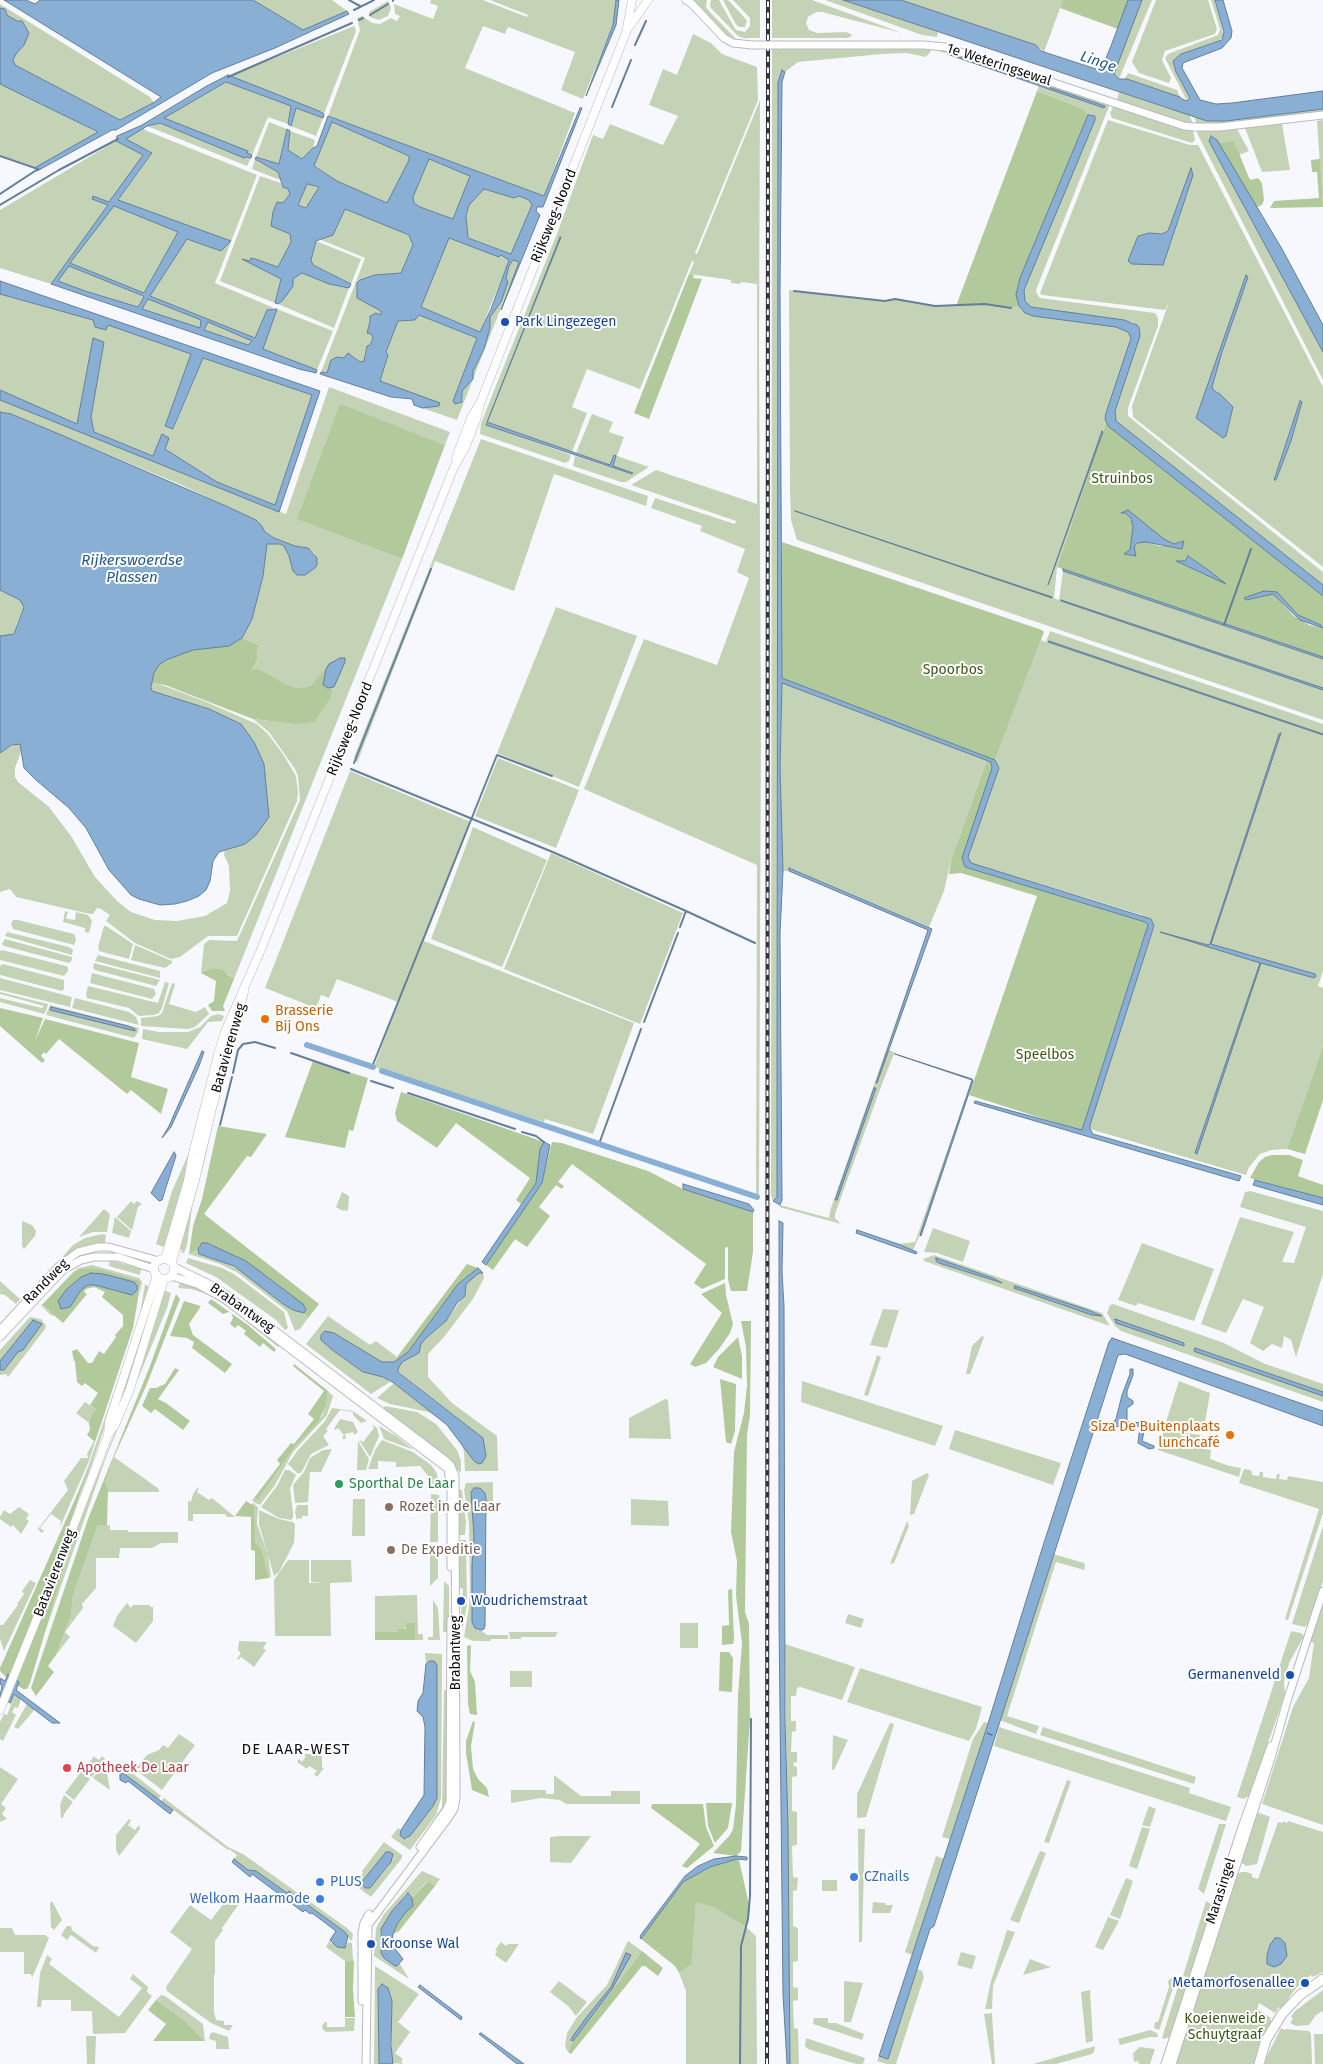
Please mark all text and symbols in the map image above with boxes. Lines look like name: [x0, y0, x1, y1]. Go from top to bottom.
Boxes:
street label: 1e Weteringsewal: [944, 40, 1054, 90]
water label: Linge: [1078, 48, 1118, 76]
street label: Rijksweg-Noord: [528, 167, 580, 265]
place label: Park Lingezegen: [515, 314, 617, 330]
marker: Park Lingezegen: [499, 316, 511, 328]
park label: Struinbos: [1091, 471, 1153, 487]
water label: Rijkerswoerdse Plassen: [81, 552, 183, 587]
park label: Spoorbos: [923, 662, 983, 678]
street label: Rijksweg-Noord: [324, 680, 376, 778]
street label: Batavierenweg: [208, 1001, 250, 1095]
place label: Brasserie Bij Ons: [275, 1003, 333, 1036]
marker: Brasserie Bij Ons: [259, 1013, 271, 1025]
park label: Speelbos: [1016, 1047, 1074, 1063]
street label: Randweg: [20, 1256, 72, 1308]
street label: Brabantweg: [206, 1280, 278, 1336]
place label: Siza De Buitenplaats lunchcafé: [1090, 1419, 1220, 1451]
marker: Siza De Buitenplaats lunchcafé: [1224, 1429, 1236, 1441]
place label: Sporthal De Laar: [349, 1476, 455, 1492]
marker: Sporthal De Laar: [333, 1478, 345, 1490]
place label: Rozet in de Laar: [399, 1499, 501, 1515]
marker: Rozet in de Laar: [383, 1501, 395, 1513]
street label: Batavierenweg: [31, 1527, 79, 1619]
place label: De Expeditie: [401, 1542, 481, 1558]
marker: De Expeditie: [385, 1544, 397, 1556]
place label: Woudrichemstraat: [471, 1593, 588, 1609]
marker: Woudrichemstraat: [455, 1595, 467, 1607]
street label: Brabantweg: [448, 1615, 464, 1691]
place label: Germanenveld: [1188, 1667, 1280, 1683]
marker: Germanenveld: [1284, 1669, 1296, 1681]
district label: DE LAAR-WEST: [240, 1741, 352, 1759]
place label: Apotheek De Laar: [77, 1760, 189, 1776]
marker: Apotheek De Laar: [61, 1762, 73, 1774]
street label: Marasingel: [1202, 1856, 1240, 1926]
place label: CZnails: [864, 1869, 909, 1885]
marker: CZnails: [848, 1871, 860, 1883]
place label: PLUS: [330, 1874, 362, 1890]
marker: PLUS: [314, 1876, 326, 1888]
place label: Welkom Haarmode: [190, 1891, 310, 1907]
marker: Welkom Haarmode: [314, 1893, 326, 1905]
place label: Kroonse Wal: [381, 1936, 459, 1952]
marker: Kroonse Wal: [365, 1938, 377, 1950]
place label: Metamorfosenallee: [1172, 1975, 1295, 1991]
marker: Metamorfosenallee: [1299, 1977, 1311, 1989]
park label: Koeienweide Schuytgraaf: [1184, 2011, 1266, 2044]

